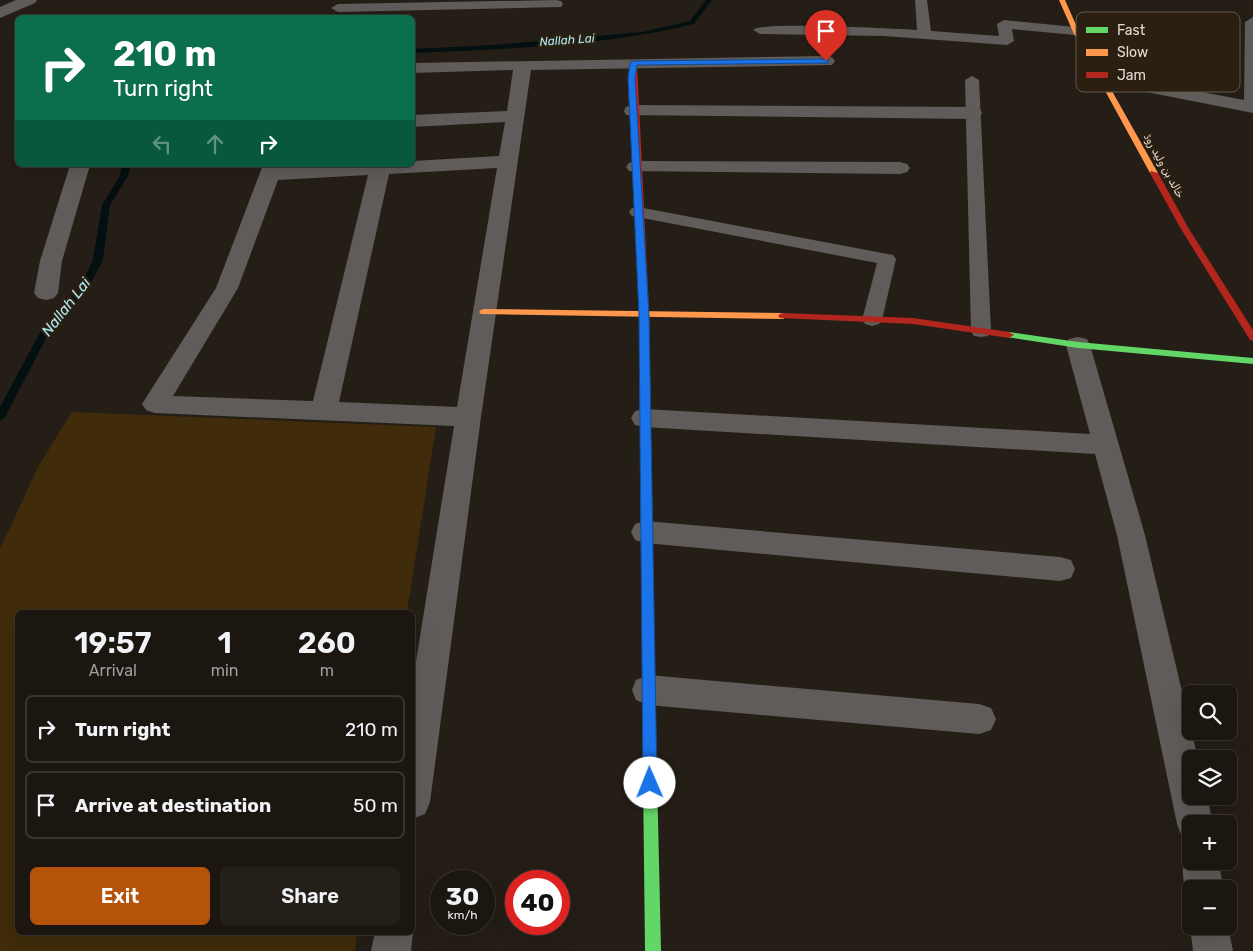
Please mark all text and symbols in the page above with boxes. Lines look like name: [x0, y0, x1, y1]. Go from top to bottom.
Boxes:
pin: [805, 10, 847, 61]
legend: [1076, 12, 1240, 92]
icon: arrive: [812, 17, 840, 45]
text: Fast: [1117, 22, 1146, 39]
water label: Nallah Lai: [539, 31, 596, 49]
text: 210 m: [113, 33, 216, 75]
icon: right: [30, 35, 95, 100]
text: Slow: [1117, 44, 1148, 61]
text: Jam: [1117, 67, 1146, 84]
text: Turn right: [113, 75, 213, 102]
icon: left: [148, 130, 176, 158]
icon: ahead: [201, 130, 229, 158]
icon: right: [254, 130, 282, 158]
street label: خالد بن ولید روڈ: [1140, 131, 1187, 201]
water label: Nallah Lai: [38, 274, 95, 340]
text: 19:57: [74, 625, 152, 661]
text: 1: [217, 625, 232, 661]
text: 260: [298, 625, 356, 661]
text: Arrival: [89, 661, 137, 680]
text: min: [211, 661, 239, 680]
text: m: [320, 661, 334, 680]
map controls: [1182, 685, 1237, 935]
button: search: [1182, 685, 1237, 740]
icon: right: [32, 715, 60, 743]
text: Turn right: [75, 718, 170, 741]
text: 210 m: [345, 718, 398, 741]
button: layers: [1182, 750, 1237, 805]
position arrow: [623, 756, 675, 808]
icon: arrive: [32, 791, 60, 819]
text: Arrive at destination: [75, 794, 271, 817]
text: 50 m: [353, 794, 398, 817]
button: +: [1182, 815, 1237, 870]
button: Exit: [30, 867, 210, 925]
button: Share: [220, 867, 400, 925]
speed limit sign: 40: [505, 870, 570, 935]
button: −: [1182, 880, 1237, 935]
text: 30: [446, 882, 479, 911]
text: km/h: [448, 908, 477, 922]

